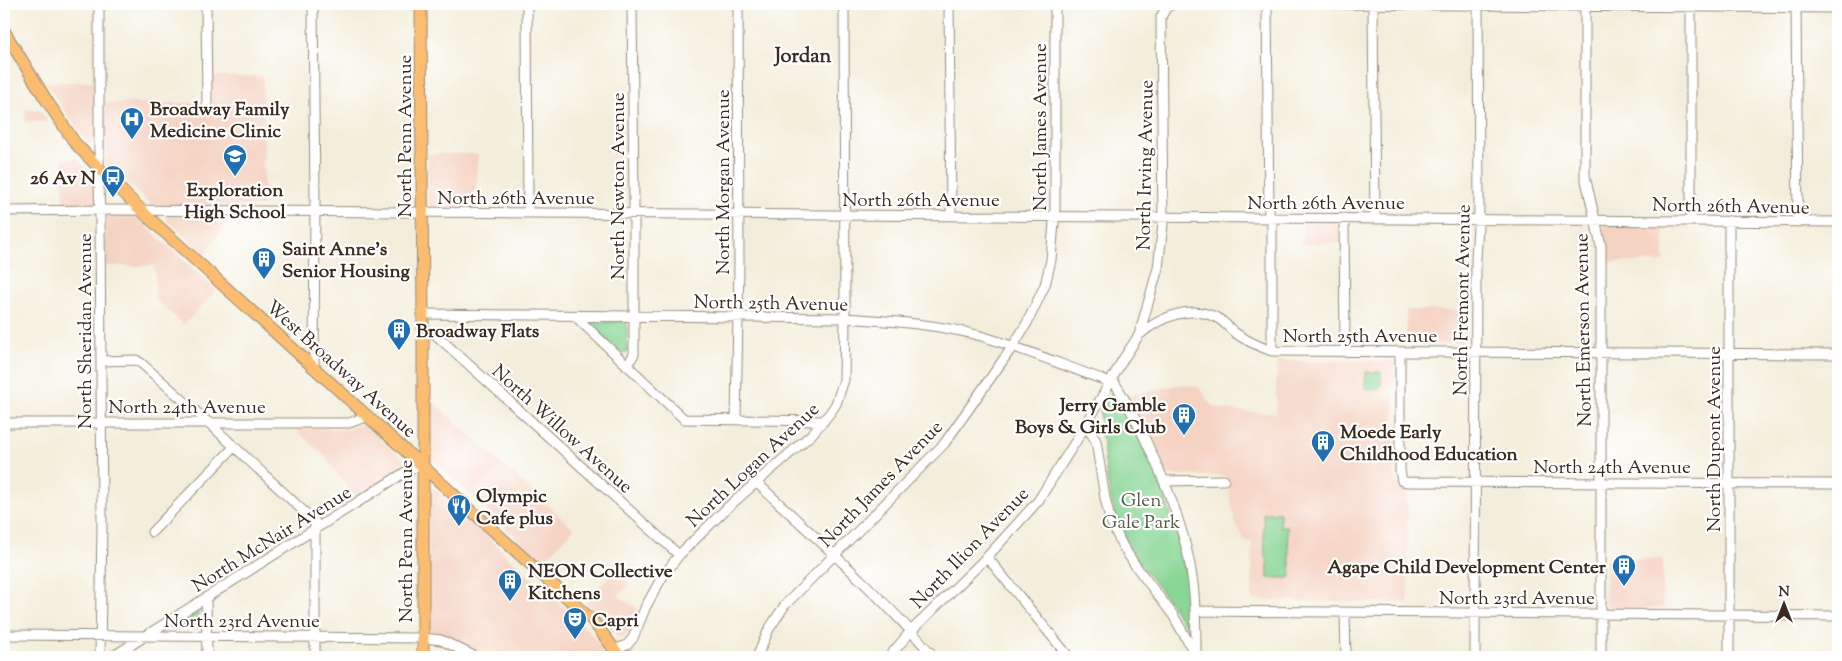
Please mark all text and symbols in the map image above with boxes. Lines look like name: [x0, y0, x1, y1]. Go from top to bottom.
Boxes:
district label: Jordan: [773, 43, 831, 72]
street label: North James Avenue: [1028, 43, 1055, 211]
street label: North Penn Avenue: [393, 54, 420, 217]
street label: North Irving Avenue: [1132, 79, 1161, 251]
street label: North Morgan Avenue: [711, 89, 738, 275]
street label: North Newton Avenue: [606, 92, 633, 280]
place label: Broadway Family Medicine Clinic: [150, 97, 290, 146]
hospital icon: Broadway Family Medicine Clinic: [119, 106, 145, 140]
school or university icon: Exploration High School: [222, 143, 248, 177]
bus stop icon: 26 Av N: [100, 164, 126, 198]
place label: 26 Av N: [30, 166, 96, 193]
place label: Exploration High School: [184, 178, 286, 227]
street label: North 26th Avenue: [437, 186, 595, 213]
street label: North 26th Avenue: [842, 188, 1000, 215]
street label: North 26th Avenue: [1247, 191, 1405, 218]
street label: North 26th Avenue: [1652, 193, 1810, 222]
street label: North Fremont Avenue: [1448, 204, 1479, 396]
street label: North Sheridan Avenue: [73, 233, 100, 429]
street label: North Emerson Avenue: [1569, 233, 1600, 427]
place label: Saint Anne's Senior Housing: [282, 237, 411, 286]
building icon: Saint Anne's Senior Housing: [251, 246, 277, 280]
street label: North 25th Avenue: [693, 290, 849, 319]
street label: West Broadway Avenue: [259, 295, 422, 445]
building icon: Broadway Flats: [386, 317, 412, 351]
place label: Broadway Flats: [416, 319, 540, 346]
street label: North 25th Avenue: [1283, 324, 1437, 351]
street label: North Dupont Avenue: [1702, 346, 1729, 532]
street label: North Willow Avenue: [485, 359, 638, 501]
place label: Jerry Gamble Boys & Girls Club: [1015, 393, 1167, 442]
street label: North 24th Avenue: [108, 395, 266, 422]
street label: North Logan Avenue: [681, 397, 826, 535]
building icon: Jerry Gamble Boys & Girls Club: [1171, 402, 1197, 436]
street label: North James Avenue: [814, 415, 950, 554]
place label: Moede Early Childhood Education: [1340, 420, 1519, 469]
building icon: Moede Early Childhood Education: [1310, 429, 1336, 463]
street label: North 24th Avenue: [1533, 455, 1691, 482]
street label: North Penn Avenue: [394, 459, 421, 622]
street label: North McNair Avenue: [187, 480, 357, 600]
street label: North Ilion Avenue: [905, 482, 1036, 616]
place label: Olympic Cafe plus: [476, 484, 553, 533]
park label: Glen Gale Park: [1102, 488, 1181, 537]
restaurant icon: Olympic Cafe plus: [446, 493, 472, 527]
building icon: Agape Child Development Center: [1611, 553, 1637, 587]
place label: Agape Child Development Center: [1327, 555, 1607, 582]
place label: NEON Collective Kitchens: [528, 559, 673, 608]
building icon: NEON Collective Kitchens: [497, 568, 523, 602]
north arrow: [1760, 578, 1810, 628]
text: N: [1778, 583, 1790, 603]
street label: North 23rd Avenue: [1439, 586, 1595, 613]
theatre icon: Capri: [562, 606, 588, 640]
place label: Capri: [592, 608, 639, 635]
street label: North 23rd Avenue: [164, 609, 320, 636]

